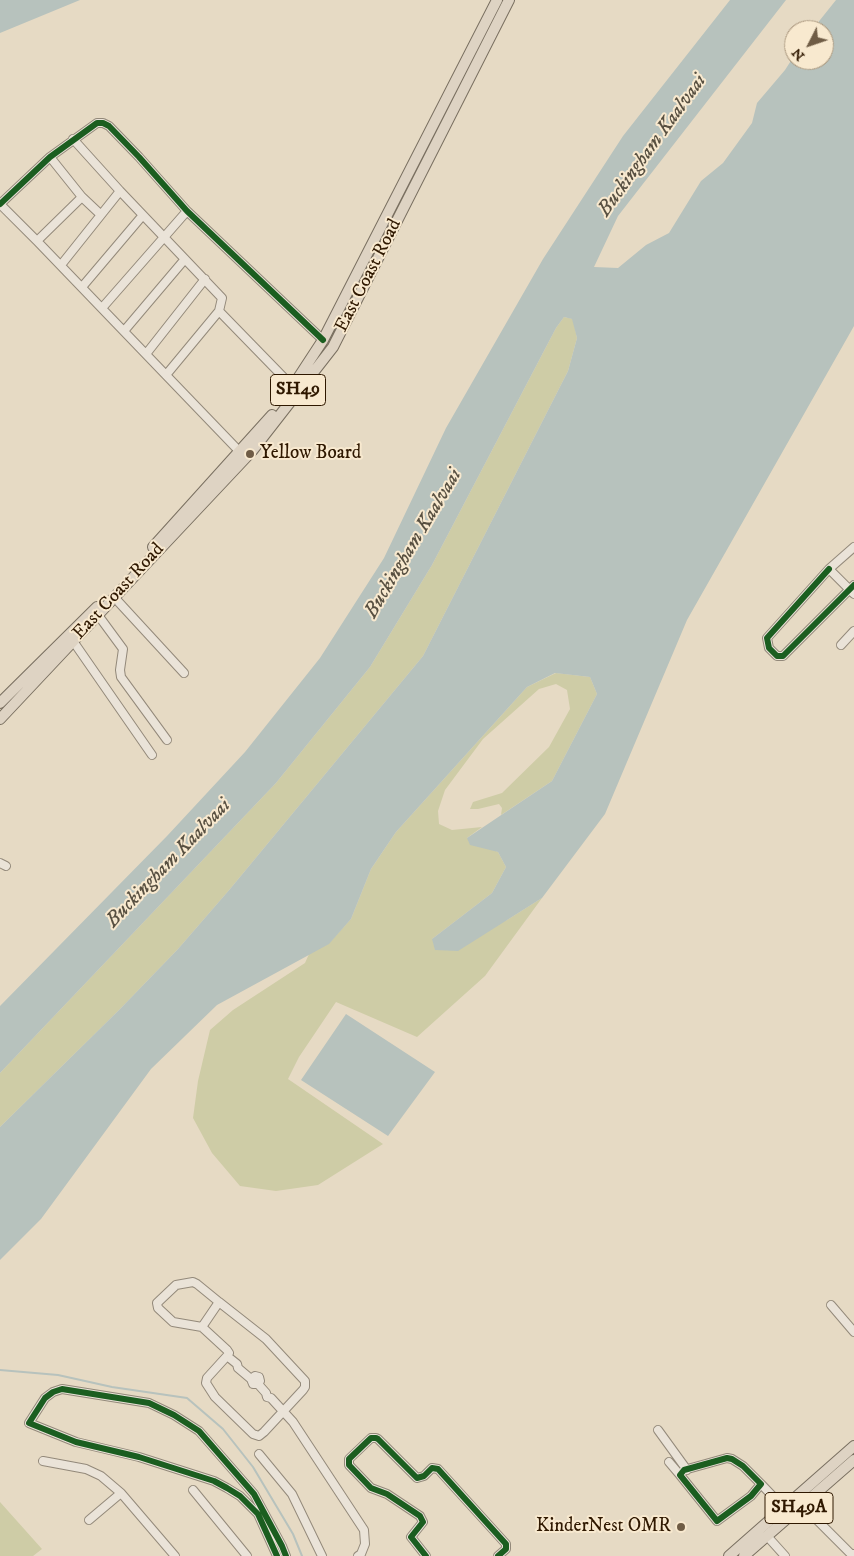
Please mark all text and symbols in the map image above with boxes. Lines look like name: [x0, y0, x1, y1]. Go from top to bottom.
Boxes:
north arrow: [784, 20, 834, 70]
text: N: [788, 44, 809, 64]
water label: Buckingham Kaalvaai: [594, 70, 712, 222]
street label: East Coast Road: [331, 216, 407, 336]
road number: SH49: [270, 374, 326, 406]
place label: Yellow Board: [260, 443, 361, 465]
marker: Yellow Board: [244, 448, 256, 460]
water label: Buckingham Kaalvaai: [360, 465, 468, 623]
street label: East Coast Road: [68, 539, 170, 645]
water label: Buckingham Kaalvaai: [102, 795, 236, 933]
road number: SH49A: [765, 1492, 833, 1524]
place label: KinderNest OMR: [536, 1516, 671, 1538]
marker: KinderNest OMR: [675, 1521, 687, 1533]

